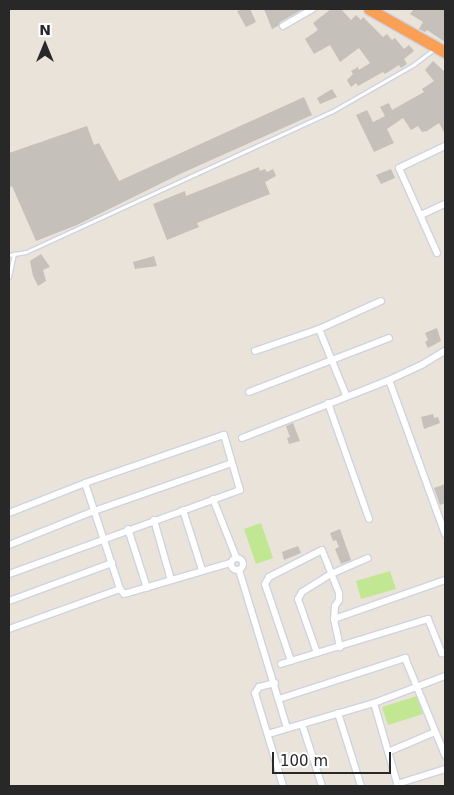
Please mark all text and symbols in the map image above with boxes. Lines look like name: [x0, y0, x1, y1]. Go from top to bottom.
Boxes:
north arrow: [20, 20, 70, 70]
text: N: [39, 22, 51, 38]
scale bar: [274, 742, 393, 774]
text: 100 m: [280, 752, 328, 770]

